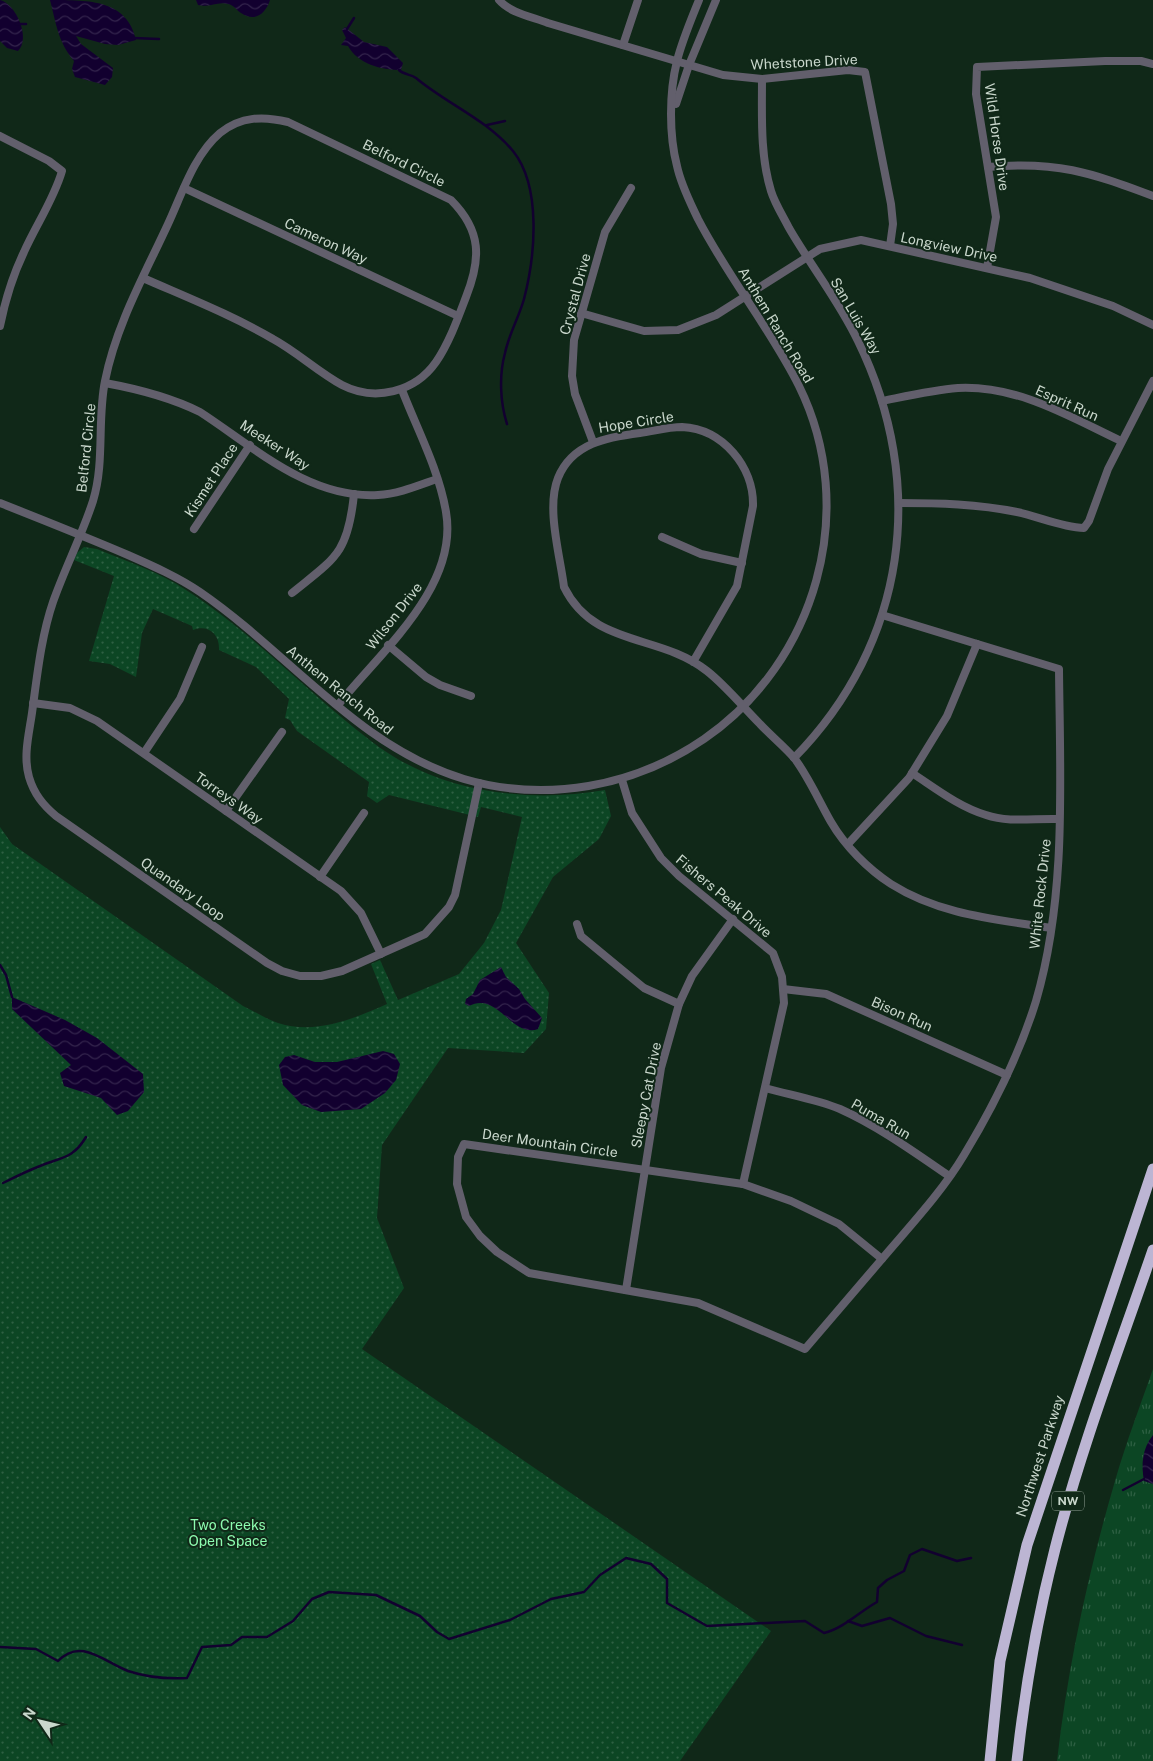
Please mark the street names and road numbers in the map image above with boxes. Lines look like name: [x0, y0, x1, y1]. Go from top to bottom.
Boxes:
street label: Whetstone Drive: [750, 51, 858, 73]
street label: Wild Horse Drive: [982, 82, 1012, 192]
street label: Belford Circle: [360, 136, 448, 190]
street label: Cameron Way: [282, 215, 370, 267]
street label: Longview Drive: [899, 229, 999, 265]
street label: Crystal Drive: [556, 251, 594, 337]
street label: Anthem Ranch Road: [735, 264, 817, 386]
street label: San Luis Way: [828, 275, 885, 358]
street label: Esprit Run: [1033, 382, 1101, 424]
street label: Belford Circle: [73, 403, 99, 493]
street label: Hope Circle: [597, 408, 675, 436]
street label: Meeker Way: [237, 417, 313, 474]
street label: Kismet Place: [181, 440, 241, 520]
street label: Wilson Drive: [363, 579, 425, 653]
street label: Anthem Ranch Road: [284, 642, 396, 738]
street label: Torreys Way: [192, 769, 266, 828]
street label: White Rock Drive: [1026, 838, 1054, 950]
street label: Fishers Peak Drive: [673, 851, 775, 941]
street label: Quandary Loop: [138, 854, 228, 924]
street label: Bison Run: [869, 993, 935, 1035]
street label: Sleepy Cat Drive: [628, 1041, 664, 1149]
street label: Puma Run: [848, 1096, 914, 1142]
street label: Deer Mountain Circle: [481, 1126, 619, 1160]
street label: Northwest Parkway: [1013, 1393, 1067, 1519]
road number: NW: [1052, 1492, 1084, 1510]

